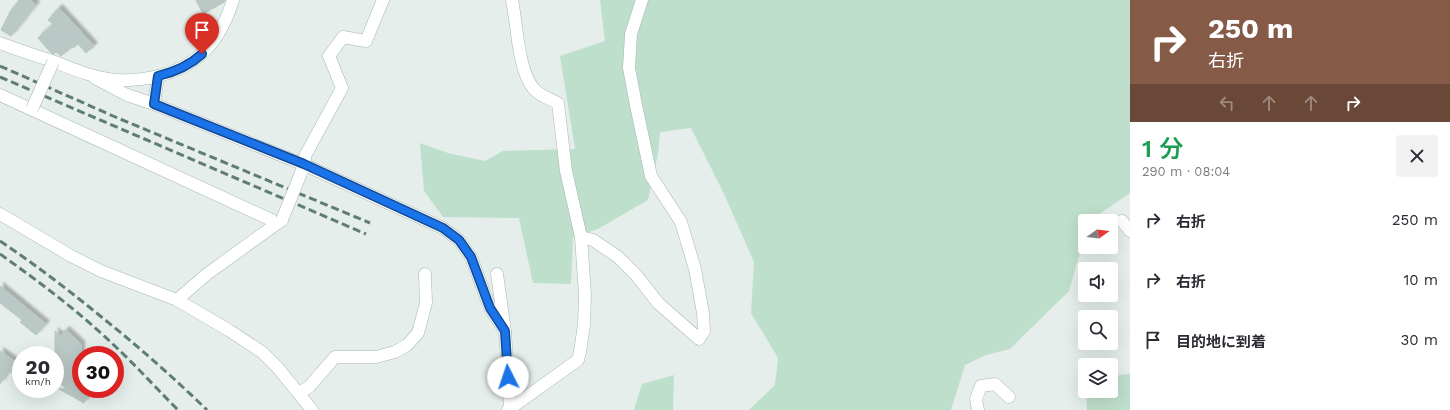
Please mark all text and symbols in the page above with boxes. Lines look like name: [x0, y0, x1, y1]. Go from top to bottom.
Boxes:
text: 250 m: [1208, 12, 1293, 45]
pin: [185, 13, 219, 54]
icon: right: [1142, 16, 1194, 68]
icon: arrive: [191, 19, 213, 41]
text: 右折: [1208, 50, 1244, 71]
icon: left: [1216, 92, 1238, 114]
icon: ahead: [1258, 92, 1280, 114]
icon: ahead: [1300, 92, 1322, 114]
icon: right: [1342, 92, 1364, 114]
text: 1 分: [1142, 135, 1183, 163]
button: close: [1396, 135, 1438, 177]
text: 290 m · 08:04: [1142, 164, 1230, 179]
icon: right: [1142, 209, 1164, 231]
text: 250 m: [1392, 211, 1438, 229]
text: 右折: [1176, 213, 1206, 231]
north arrow: [1078, 214, 1118, 254]
map controls: [1078, 214, 1118, 398]
button: sound: [1078, 262, 1118, 302]
icon: right: [1142, 269, 1164, 291]
text: 10 m: [1403, 271, 1438, 289]
text: 右折: [1176, 273, 1206, 291]
button: search: [1078, 310, 1118, 350]
icon: arrive: [1142, 329, 1164, 351]
text: 30 m: [1401, 331, 1438, 349]
text: 目的地に到着: [1176, 333, 1266, 351]
speed limit sign: 30: [72, 346, 124, 398]
text: 20: [26, 355, 50, 379]
position arrow: [487, 356, 529, 398]
button: layers: [1078, 358, 1118, 398]
text: km/h: [25, 376, 51, 387]

